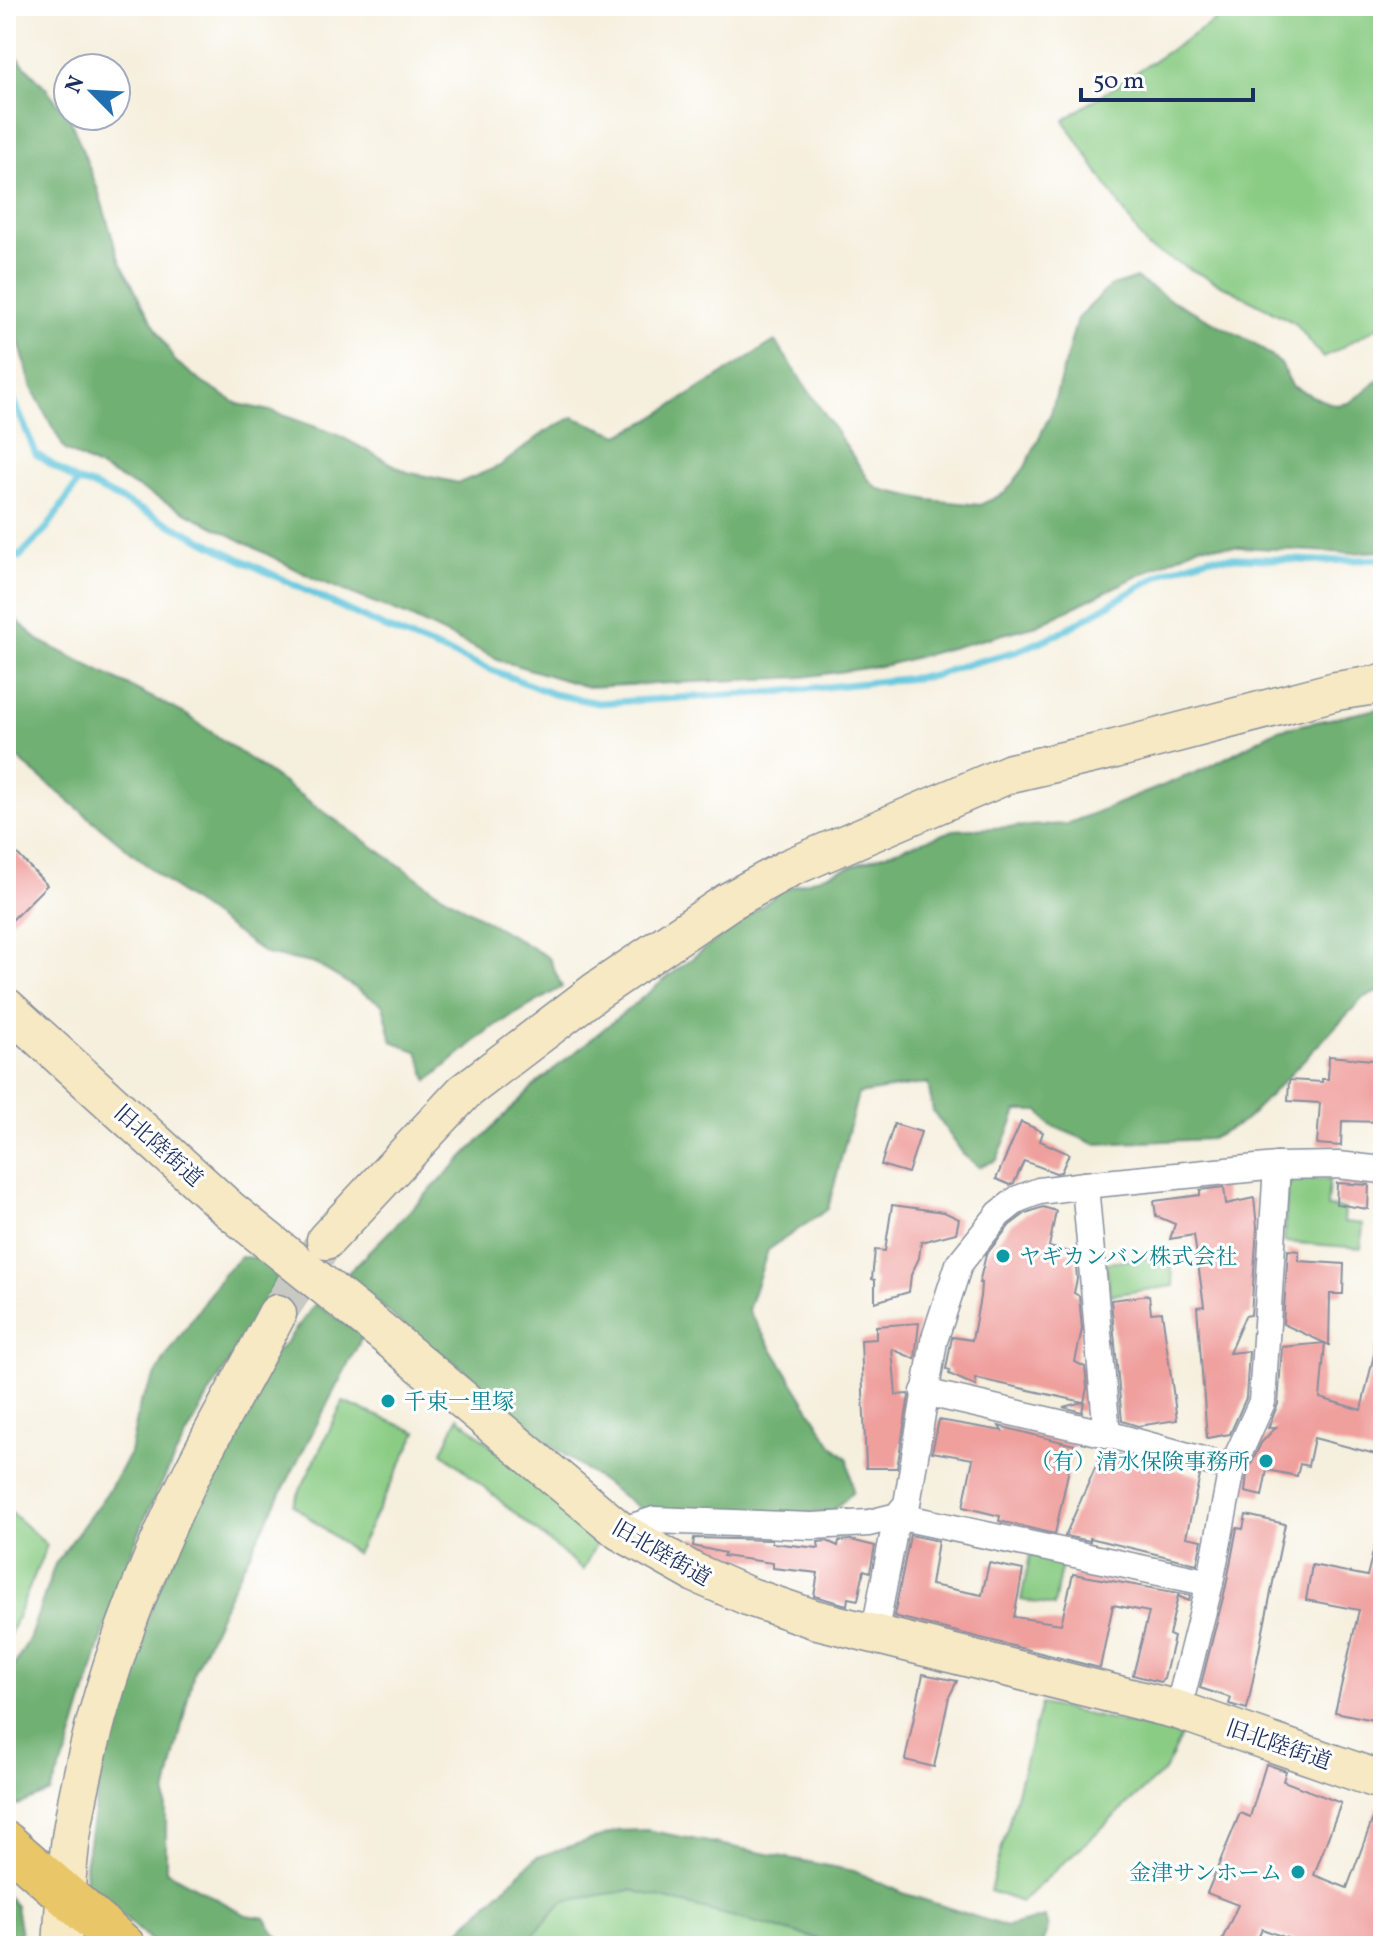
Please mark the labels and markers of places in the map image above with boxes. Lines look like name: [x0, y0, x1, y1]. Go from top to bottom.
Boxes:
place label: ヤギカンバン株式会社: [1019, 1243, 1237, 1274]
marker: ヤギカンバン株式会社: [994, 1247, 1012, 1265]
place label: 千束一里塚: [404, 1388, 514, 1419]
marker: 千束一里塚: [379, 1392, 397, 1410]
place label: （有）清水保険事務所: [1030, 1448, 1250, 1479]
marker: （有）清水保険事務所: [1257, 1452, 1275, 1470]
place label: 金津サンホーム: [1129, 1859, 1282, 1890]
marker: 金津サンホーム: [1289, 1863, 1307, 1881]

